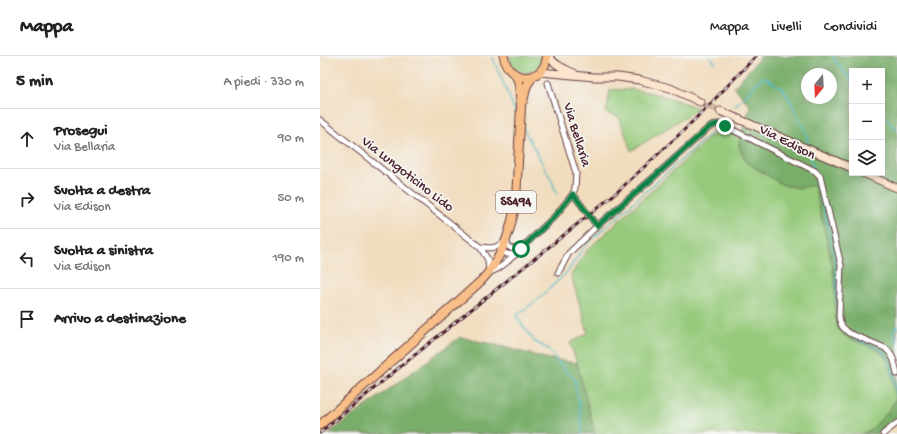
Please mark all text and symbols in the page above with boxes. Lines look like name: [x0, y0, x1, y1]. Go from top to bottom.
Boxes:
text: Mappa: [20, 16, 73, 39]
text: Mappa: [710, 19, 749, 36]
text: Livelli: [771, 19, 802, 36]
text: Condividi: [824, 19, 877, 36]
north arrow: [801, 68, 837, 104]
map controls: [849, 68, 885, 176]
button: +: [849, 68, 885, 104]
text: 5 min: [16, 72, 53, 92]
text: A piedi · 330 m: [223, 75, 304, 90]
street label: Via Bellaria: [558, 100, 594, 170]
button: −: [849, 104, 885, 140]
route end: [716, 117, 734, 135]
street label: Via Edison: [755, 121, 818, 165]
text: Prosegui: [54, 122, 107, 140]
icon: ahead: [16, 128, 38, 150]
text: 90 m: [278, 131, 304, 146]
street label: Via Lungoticino Lido: [356, 133, 457, 216]
text: Via Bellaria: [54, 140, 115, 155]
button: layers: [849, 140, 885, 176]
text: Svolta a destra: [54, 182, 150, 200]
icon: right: [16, 188, 38, 210]
text: 50 m: [277, 191, 304, 206]
road number: SS494: [496, 191, 536, 213]
text: Via Edison: [54, 200, 111, 215]
route start: [512, 240, 530, 258]
text: Svolta a sinistra: [54, 242, 153, 260]
icon: left: [16, 248, 38, 270]
text: 190 m: [273, 251, 304, 266]
text: Via Edison: [54, 260, 111, 275]
icon: arrive: [16, 308, 38, 330]
text: Arrivo a destinazione: [54, 310, 186, 328]

